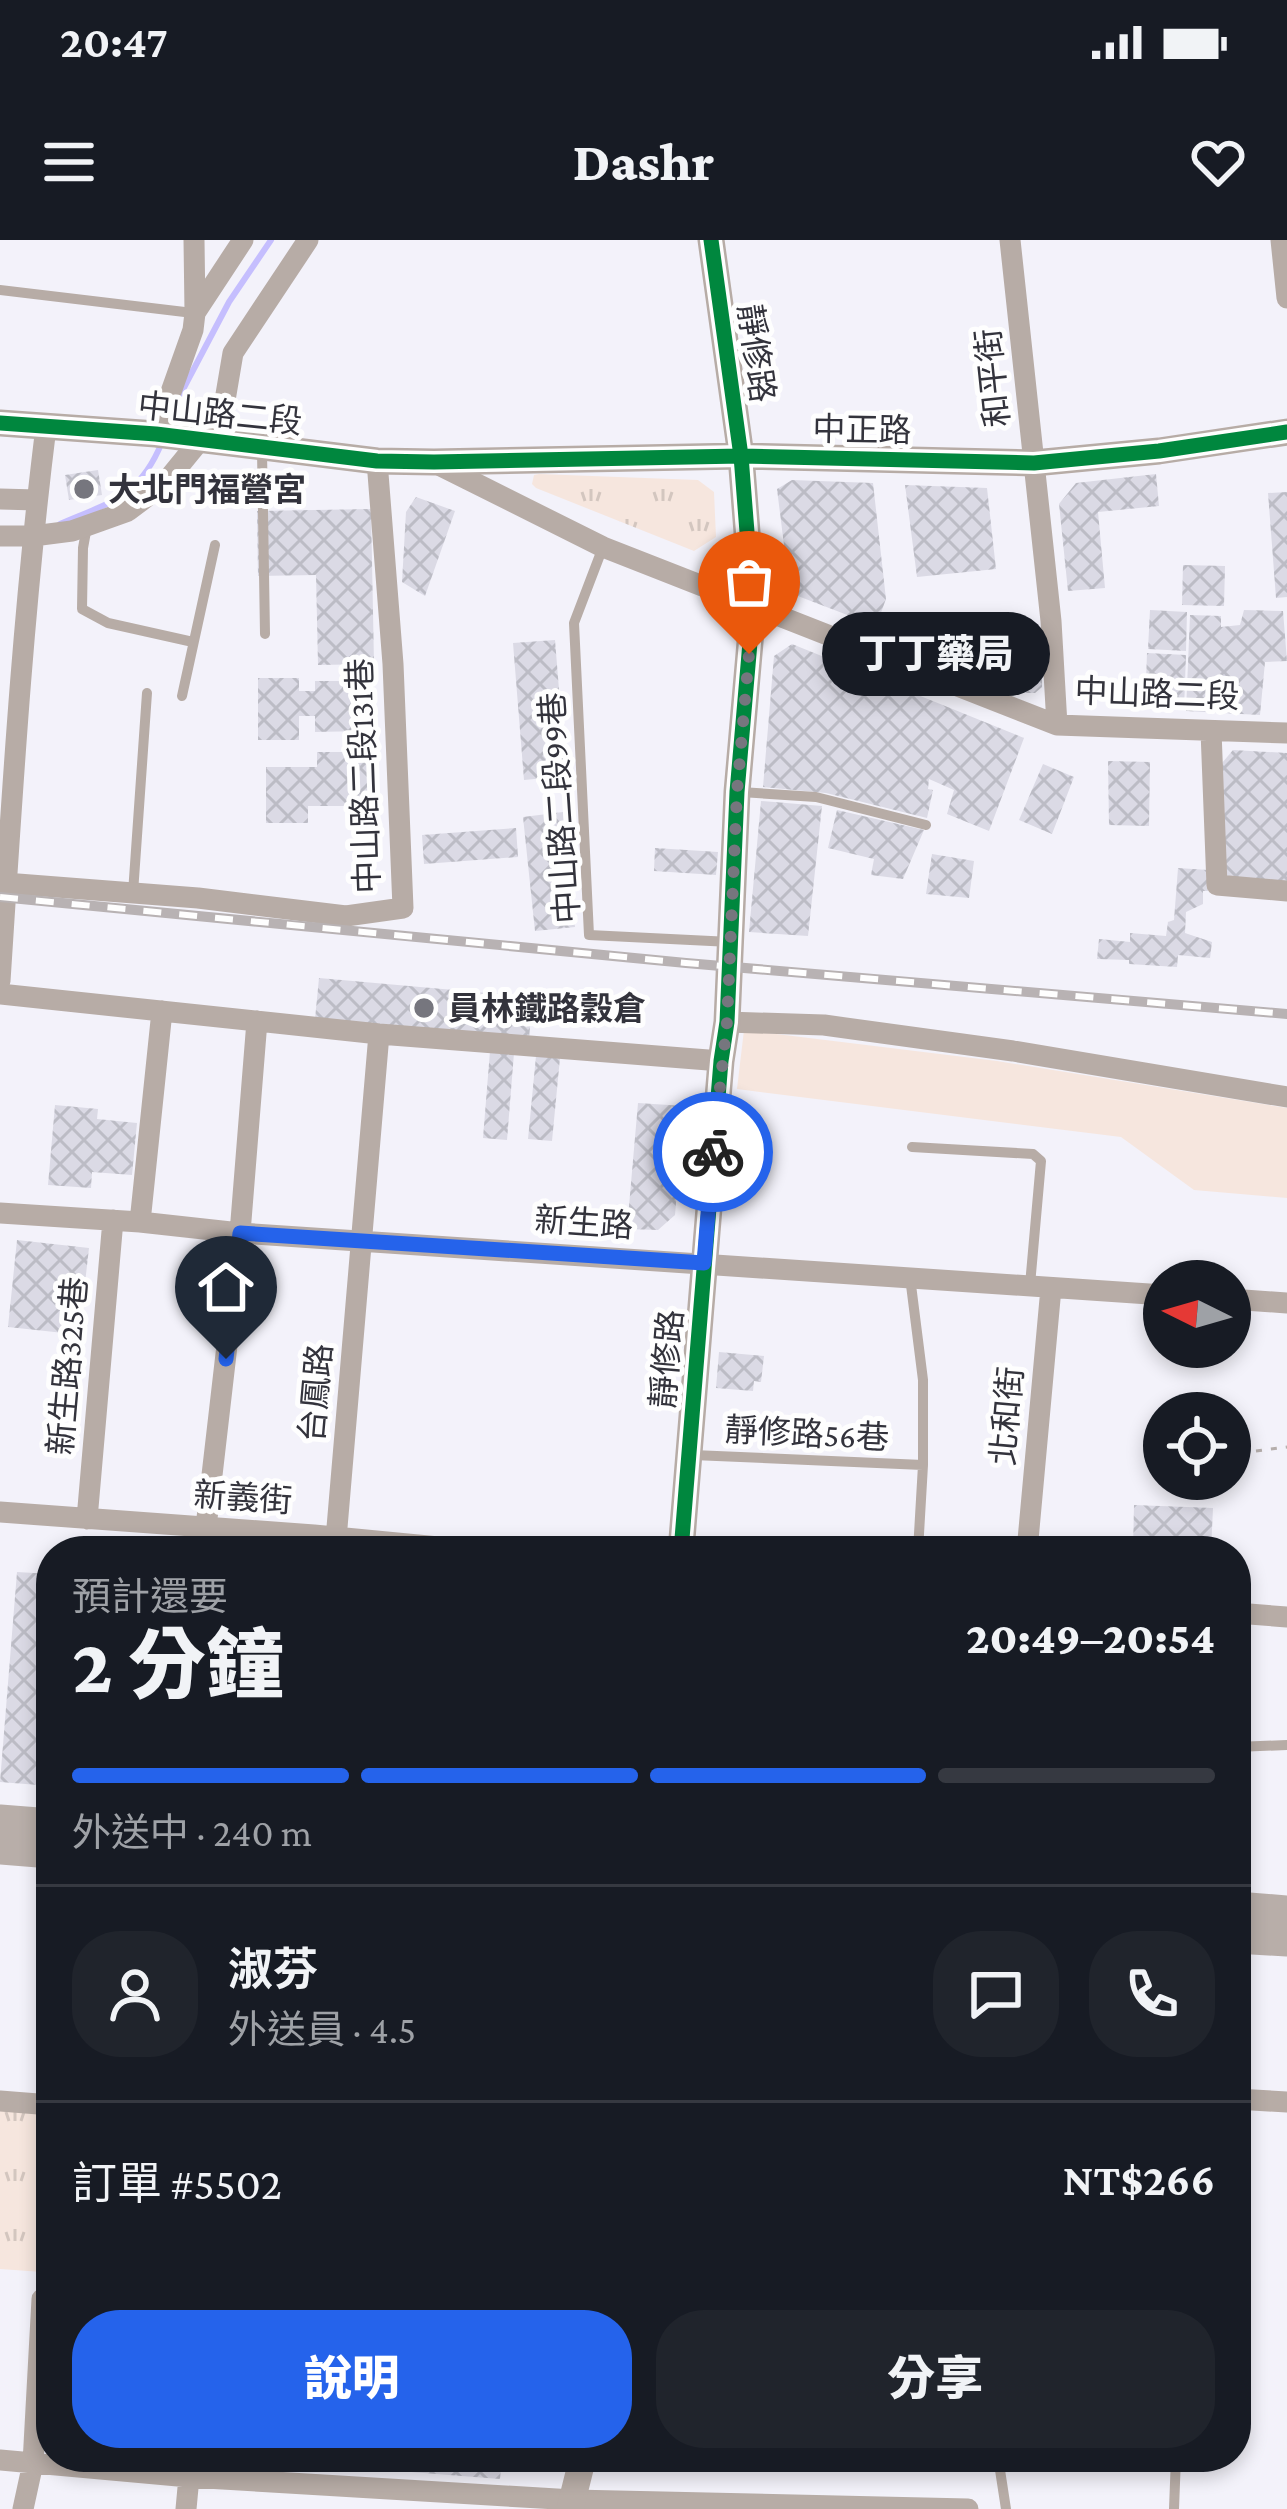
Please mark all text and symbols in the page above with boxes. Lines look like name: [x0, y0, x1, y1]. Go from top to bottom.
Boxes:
text: 20:47: [60, 17, 168, 67]
icon: menu: [36, 129, 102, 195]
icon: heart: [1185, 129, 1251, 195]
text: Dashr: [573, 132, 714, 192]
street label: 靜修路: [731, 301, 782, 405]
street label: 和平街: [969, 327, 1016, 429]
street label: 中山路二段: [136, 386, 304, 441]
street label: 中正路: [812, 410, 912, 449]
place label: 大北門福營宮: [108, 471, 306, 508]
marker: 大北門福營宮: [71, 476, 97, 502]
pin: [698, 531, 800, 654]
icon: bag: [716, 549, 782, 615]
callout: 丁丁藥局: [821, 612, 1049, 696]
text: 丁丁藥局: [858, 632, 1014, 675]
street label: 中山路二段131巷: [341, 658, 386, 894]
street label: 中山路二段: [1074, 672, 1240, 715]
street label: 中山路二段99巷: [533, 691, 586, 925]
place label: 員林鐵路穀倉: [448, 990, 646, 1027]
marker: 員林鐵路穀倉: [411, 995, 437, 1021]
courier: [653, 1092, 773, 1212]
icon: bike: [680, 1119, 746, 1185]
street label: 新生路: [533, 1201, 635, 1244]
pin: [175, 1236, 277, 1359]
icon: home: [193, 1254, 259, 1320]
north arrow: [1143, 1260, 1251, 1368]
map controls: [1143, 1260, 1251, 1500]
street label: 新生路325巷: [41, 1275, 94, 1457]
street label: 靜修路: [644, 1308, 689, 1410]
street label: 台鳳路: [293, 1342, 338, 1444]
street label: 北和街: [984, 1365, 1029, 1467]
button: locate: [1143, 1392, 1251, 1500]
street label: 靜修路56巷: [724, 1411, 890, 1456]
street label: 新義街: [192, 1476, 294, 1519]
text: 預計還要: [72, 1575, 228, 1618]
text: 20:49–20:54: [966, 1613, 1215, 1663]
text: 2 分鐘: [72, 1622, 284, 1709]
text: 外送中 · 240 m: [72, 1811, 312, 1854]
button: person: [72, 1931, 198, 2057]
button: chat: [933, 1931, 1059, 2057]
button: phone: [1089, 1931, 1215, 2057]
text: 淑芬: [228, 1945, 318, 1995]
text: 外送員 · 4.5: [228, 2008, 416, 2051]
text: NT$266: [1063, 2155, 1215, 2205]
text: 訂單 #5502: [72, 2159, 282, 2209]
button: 說明: [72, 2310, 632, 2448]
button: 分享: [656, 2310, 1215, 2448]

